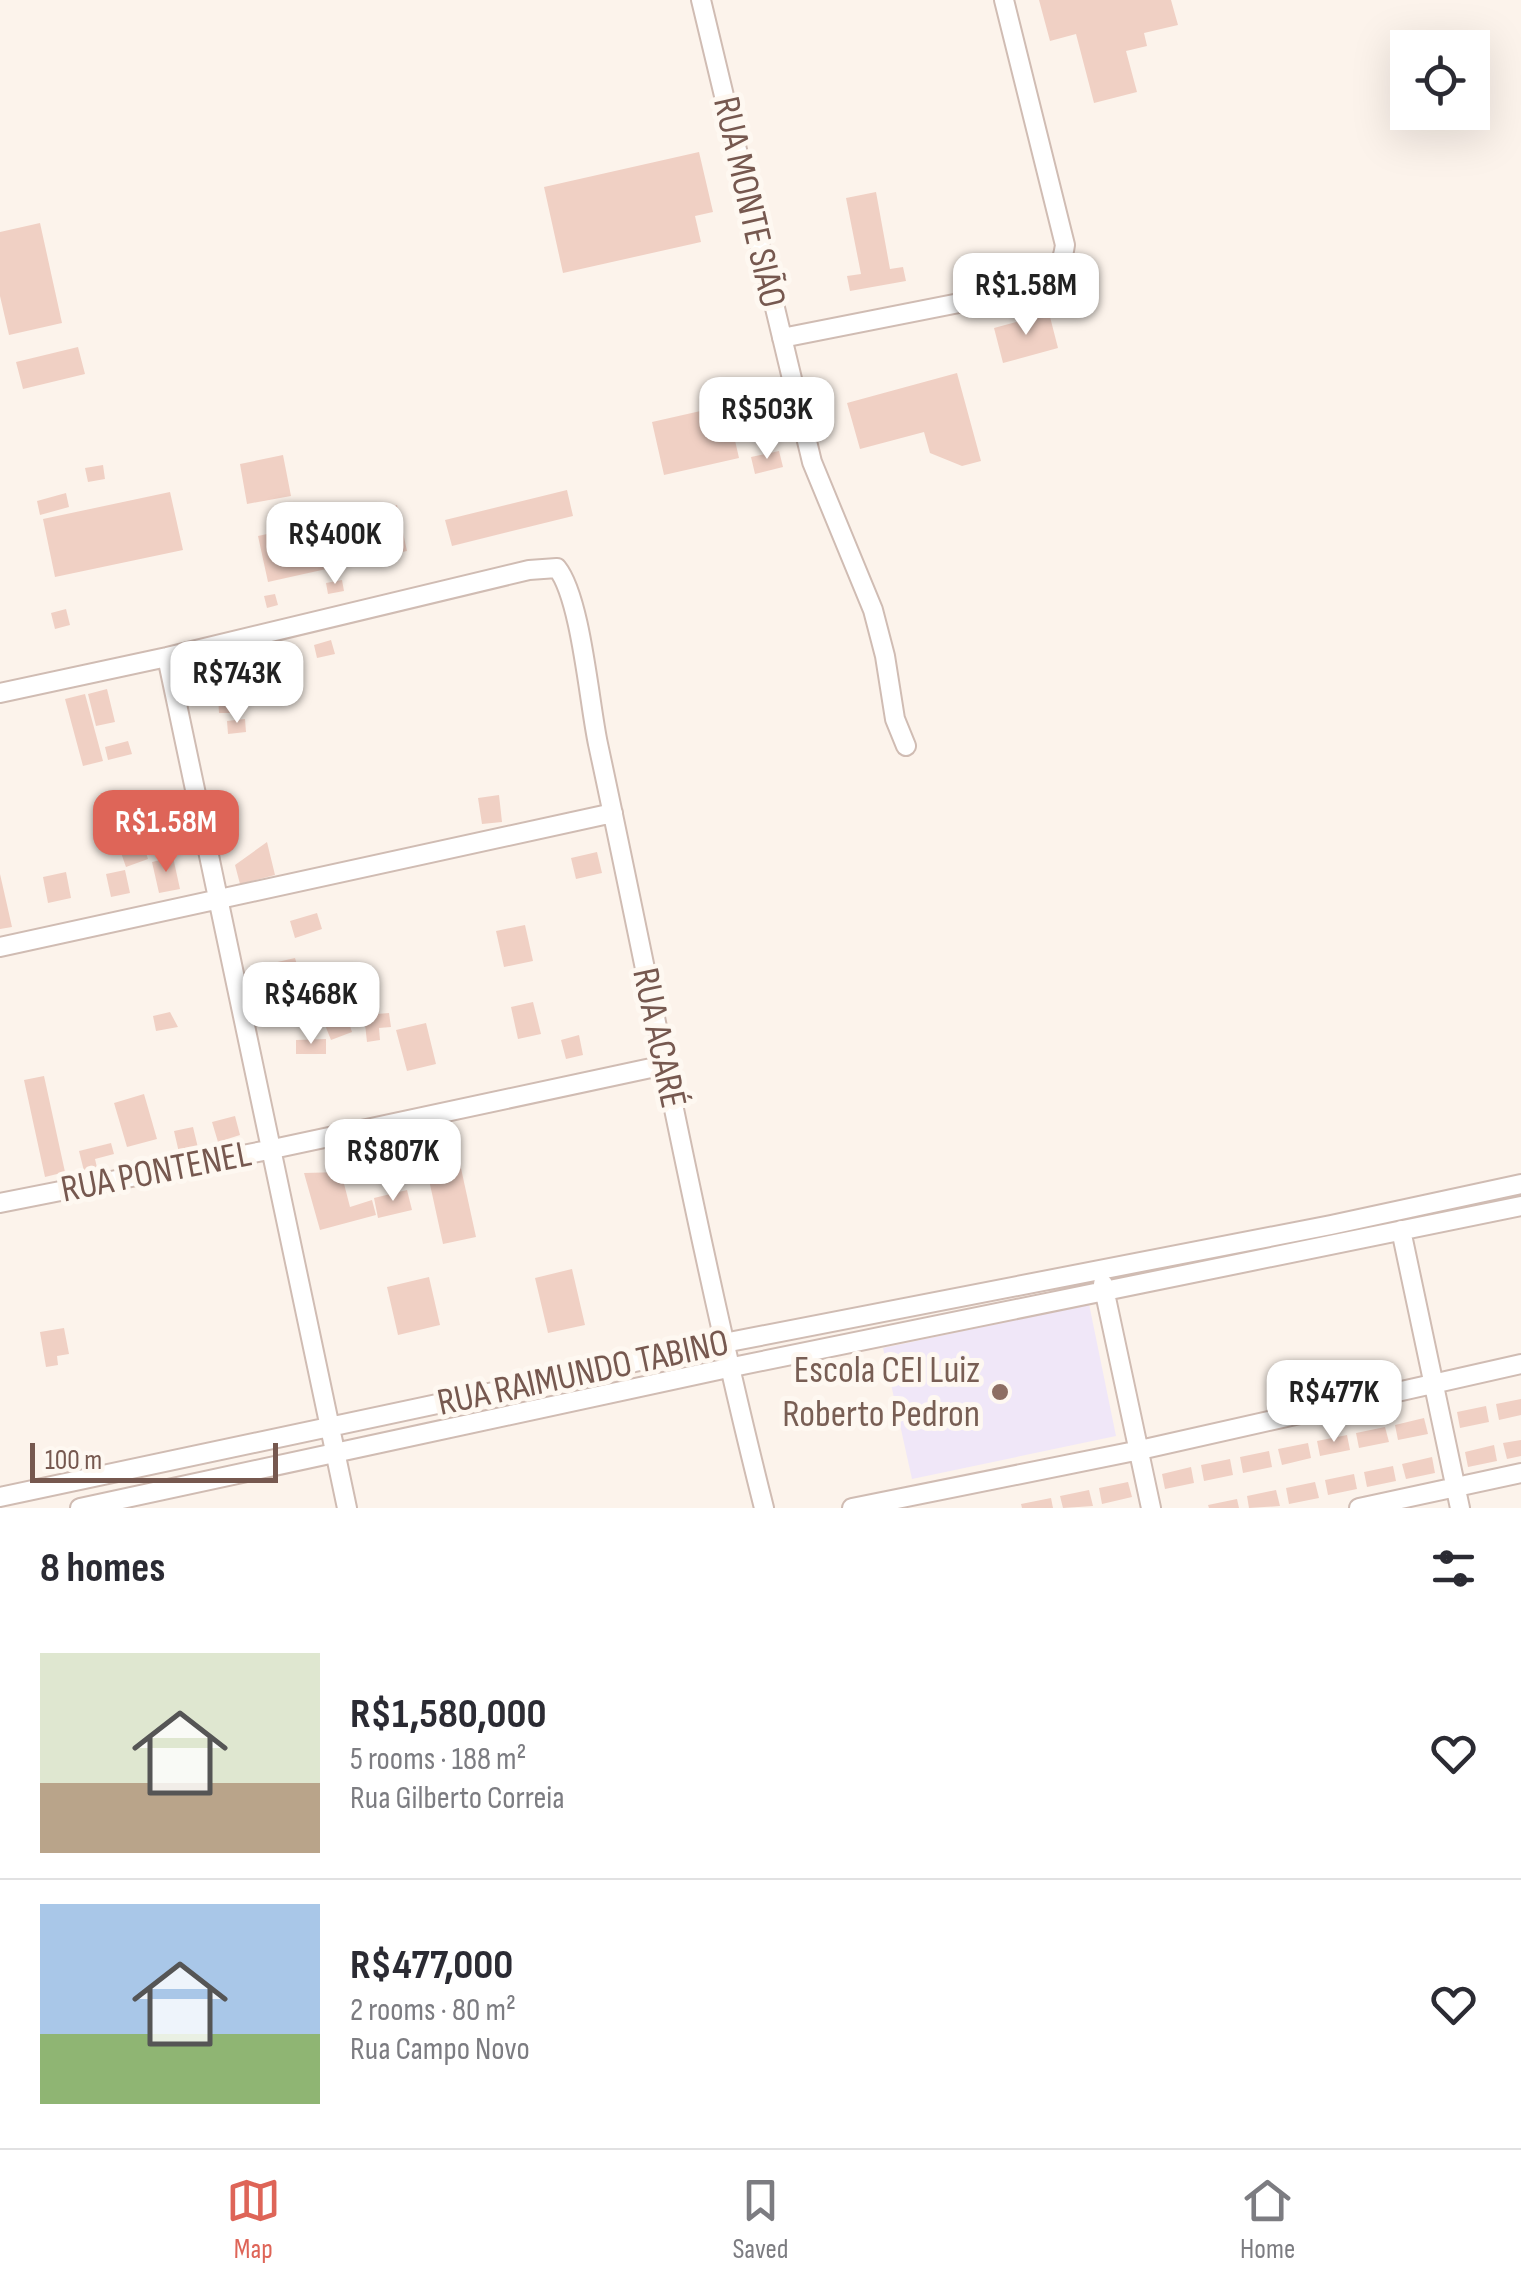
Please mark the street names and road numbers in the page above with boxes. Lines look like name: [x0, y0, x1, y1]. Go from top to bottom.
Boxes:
street label: RUA MONTE SIÃO: [703, 92, 795, 312]
street label: RUA ACARÉ: [622, 964, 696, 1112]
street label: RUA PONTENEL: [57, 1132, 255, 1212]
street label: RUA RAIMUNDO TABINO: [433, 1320, 733, 1426]

